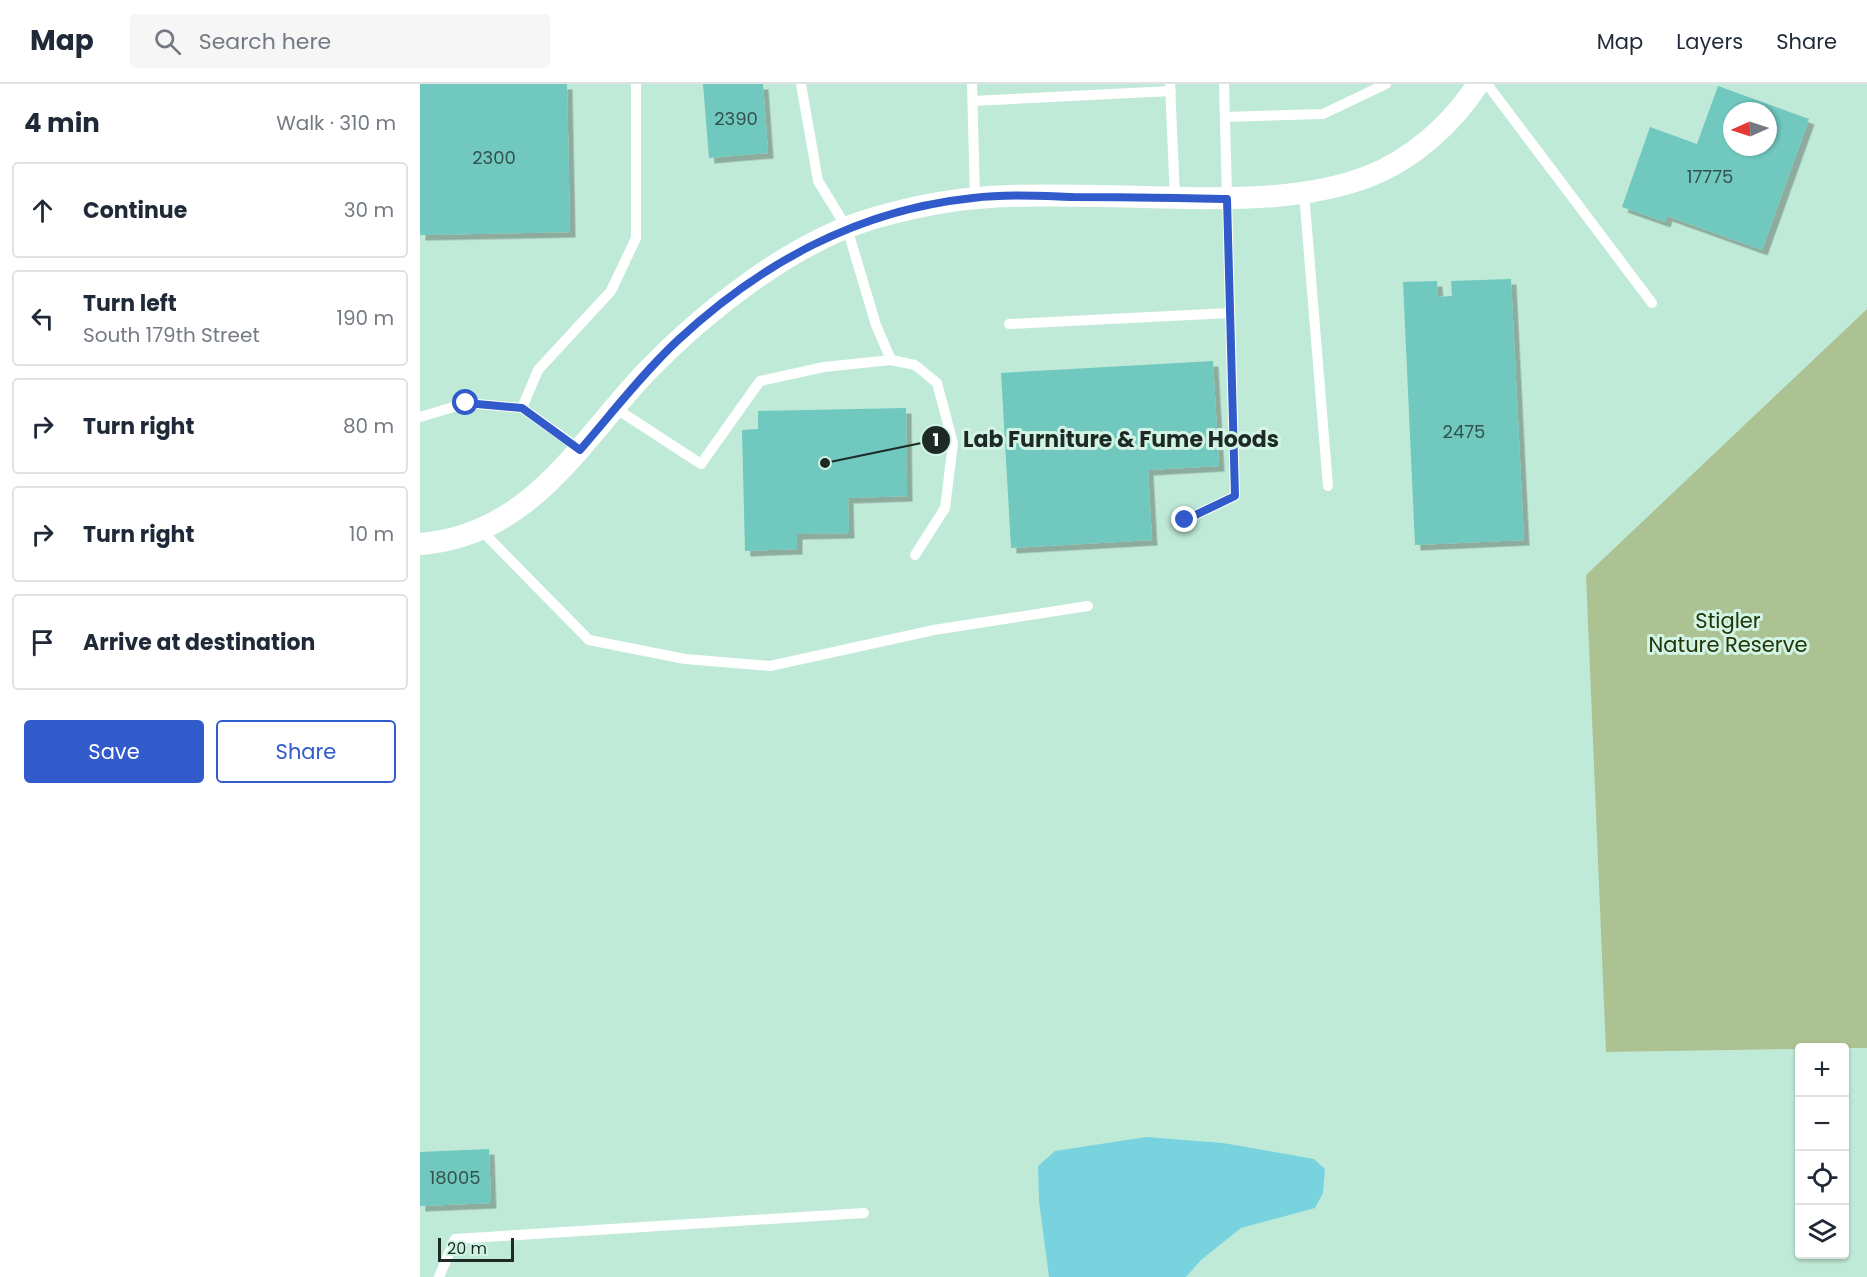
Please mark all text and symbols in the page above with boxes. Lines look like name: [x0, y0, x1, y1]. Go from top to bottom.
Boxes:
search box: [130, 14, 550, 68]
text: Map: [30, 21, 94, 60]
icon: search: [151, 25, 184, 58]
text: Search here: [199, 26, 331, 57]
text: Map: [1597, 27, 1643, 56]
text: Layers: [1676, 27, 1743, 56]
text: Share: [1776, 27, 1837, 56]
north arrow: [1723, 102, 1777, 156]
text: 4 min: [24, 105, 100, 141]
house number: 2390: [714, 106, 758, 131]
text: Walk · 310 m: [276, 109, 396, 137]
house number: 2300: [472, 145, 516, 170]
house number: 17775: [1687, 164, 1733, 189]
icon: ahead: [26, 194, 59, 227]
text: Continue: [83, 195, 187, 226]
text: 30 m: [344, 196, 394, 224]
text: Turn left: [83, 288, 177, 319]
icon: left: [26, 302, 59, 335]
text: 190 m: [337, 304, 394, 332]
text: South 179th Street: [83, 321, 260, 349]
route start: [452, 389, 478, 415]
icon: right: [26, 410, 59, 443]
text: Turn right: [83, 411, 194, 442]
text: 80 m: [343, 412, 394, 440]
house number: 2475: [1443, 419, 1485, 444]
callout: Lab Furniture & Fume Hoods: [921, 420, 1291, 460]
text: Lab Furniture & Fume Hoods: [963, 424, 1279, 455]
text: 1: [933, 427, 939, 452]
route end: [1171, 506, 1197, 532]
icon: right: [26, 518, 59, 551]
text: Turn right: [83, 519, 194, 550]
text: 10 m: [349, 520, 394, 548]
park label: Stigler Nature Reserve: [1649, 606, 1807, 659]
icon: arrive: [26, 626, 59, 659]
text: Arrive at destination: [83, 627, 315, 658]
button: Save: [24, 720, 204, 783]
button: Share: [216, 720, 396, 783]
map controls: [1795, 1043, 1849, 1259]
button: +: [1795, 1043, 1849, 1097]
button: −: [1795, 1097, 1849, 1151]
button: locate: [1795, 1151, 1849, 1205]
house number: 18005: [429, 1165, 481, 1190]
button: layers: [1795, 1205, 1849, 1259]
scale bar: [438, 1235, 514, 1262]
text: 20 m: [447, 1237, 487, 1260]

